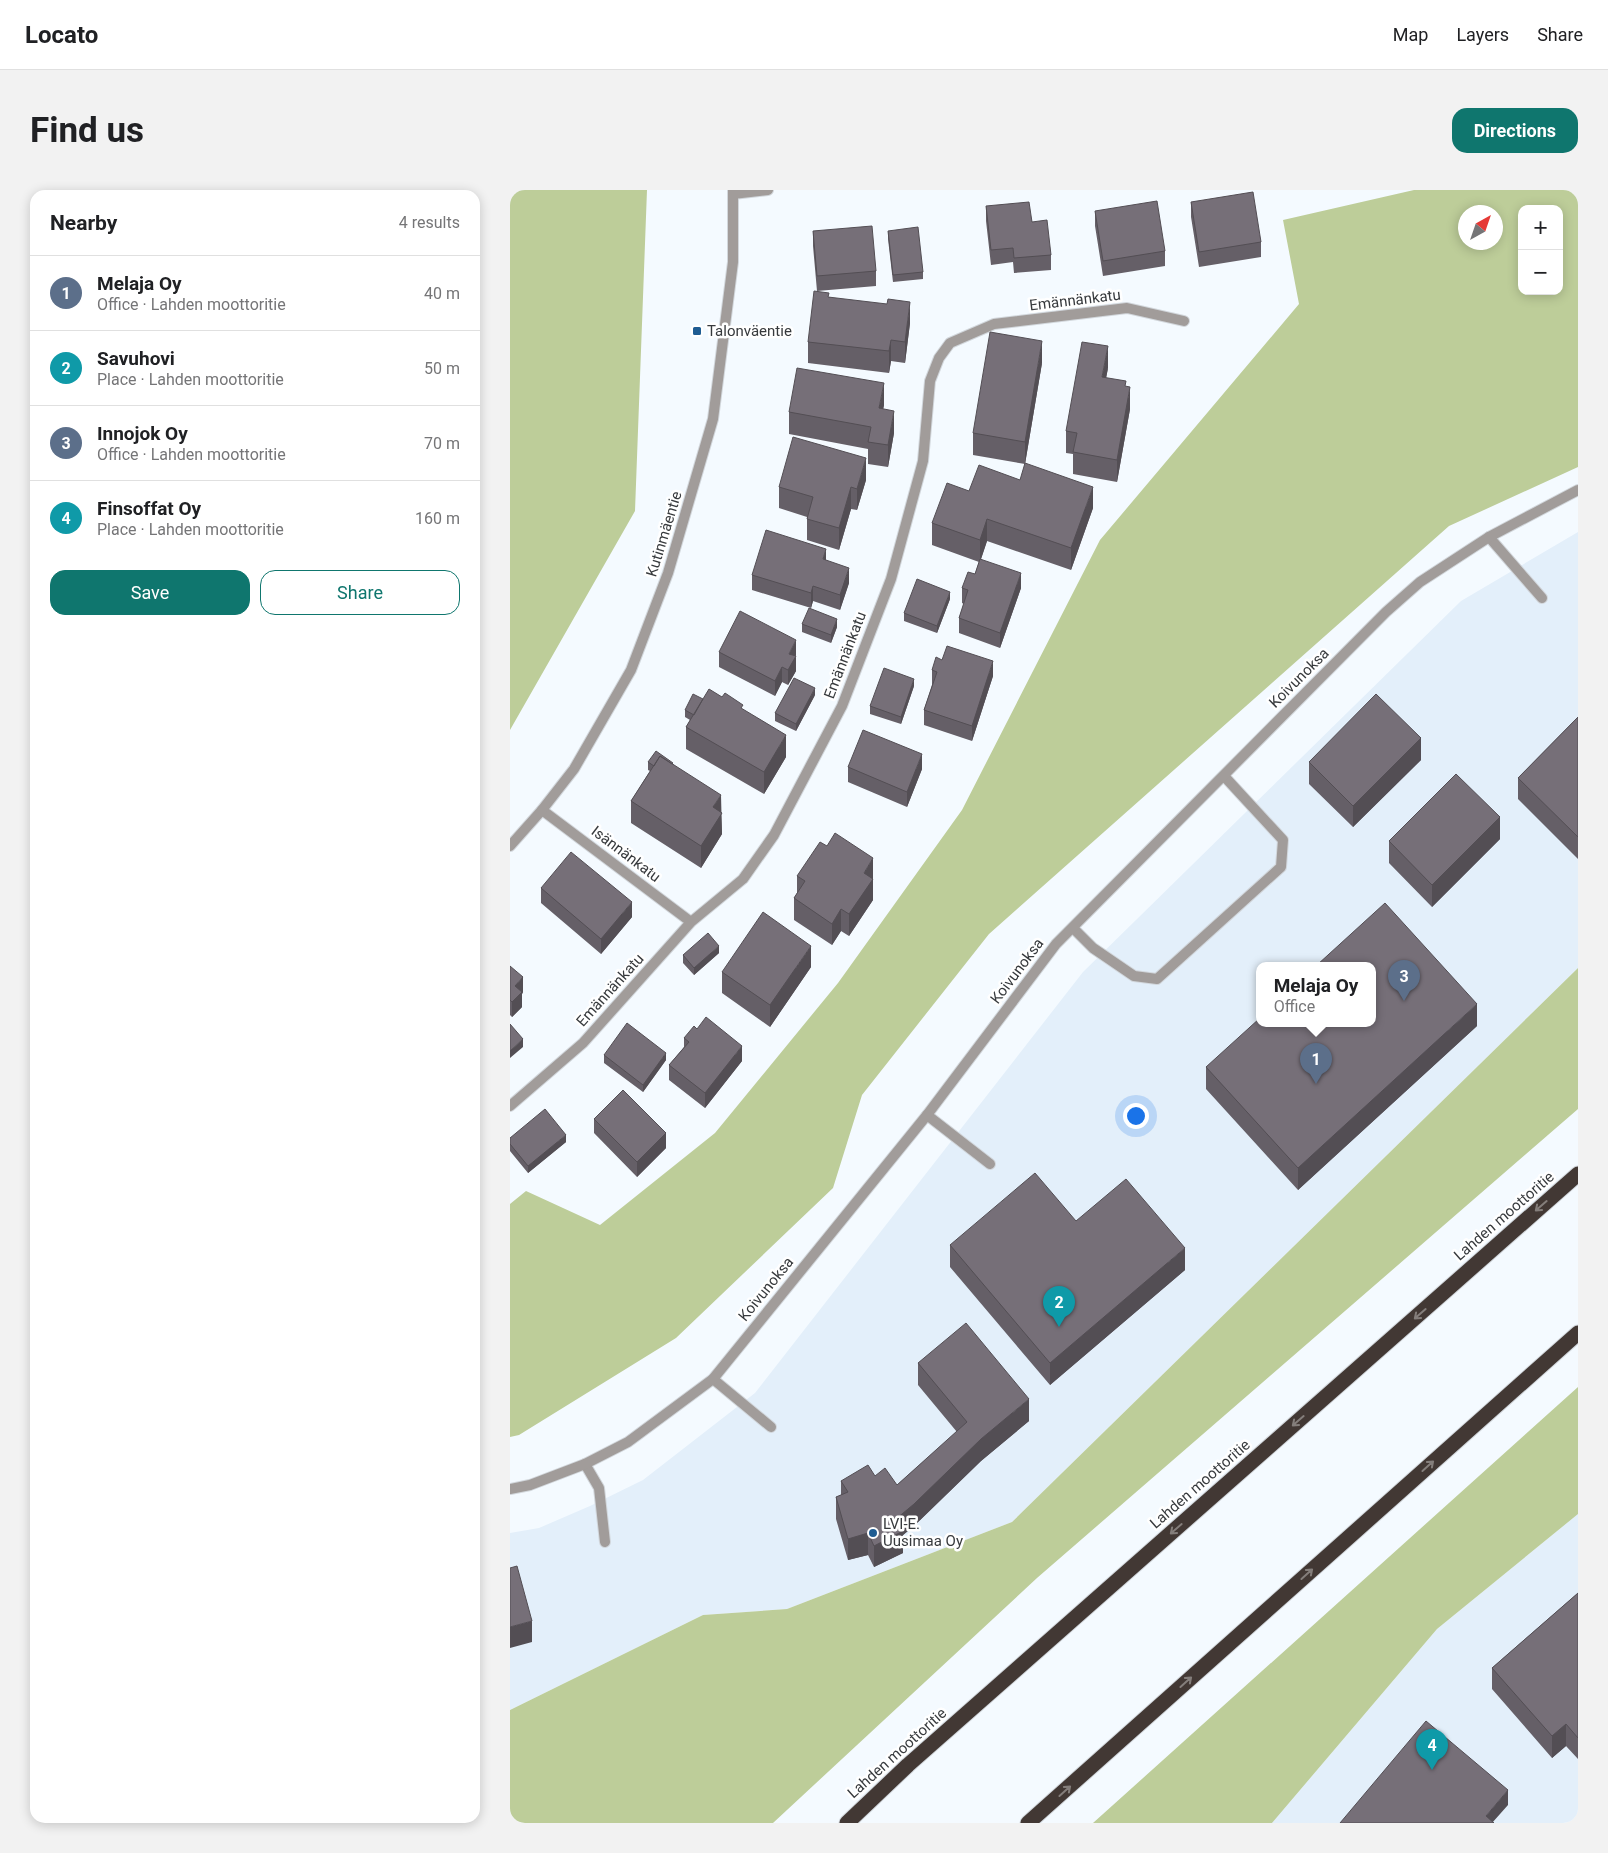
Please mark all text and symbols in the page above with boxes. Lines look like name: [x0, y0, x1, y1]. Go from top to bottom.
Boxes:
text: Locato: [25, 21, 98, 49]
text: Map: [1393, 24, 1428, 45]
text: Layers: [1456, 24, 1509, 45]
text: Share: [1537, 24, 1583, 45]
button: Directions: [1452, 108, 1578, 153]
text: Find us: [30, 110, 144, 151]
north arrow: [1458, 205, 1503, 250]
map controls: [1518, 205, 1563, 295]
button: +: [1518, 205, 1563, 250]
text: Nearby: [50, 211, 117, 235]
text: 4 results: [399, 213, 460, 232]
button: −: [1518, 250, 1563, 295]
text: Melaja Oy: [97, 272, 182, 295]
text: 1: [61, 284, 71, 303]
text: 40 m: [424, 284, 460, 303]
street label: Emännänkatu: [1028, 285, 1122, 315]
text: Office · Lahden moottoritie: [97, 295, 286, 314]
place label: Talonväentie: [707, 322, 792, 340]
marker: Talonväentie: [691, 325, 703, 337]
text: Savuhovi: [97, 347, 175, 370]
text: 2: [61, 359, 71, 378]
text: 50 m: [424, 359, 460, 378]
text: Place · Lahden moottoritie: [97, 370, 284, 389]
text: Innojok Oy: [97, 422, 188, 445]
text: 3: [61, 434, 71, 453]
text: 70 m: [424, 434, 460, 453]
text: Office · Lahden moottoritie: [97, 445, 286, 464]
street label: Kutinmäentie: [642, 489, 686, 579]
text: Finsoffat Oy: [97, 497, 201, 520]
text: 4: [61, 509, 71, 528]
text: 160 m: [415, 509, 460, 528]
text: Place · Lahden moottoritie: [97, 520, 284, 539]
button: Save: [50, 570, 250, 615]
button: Share: [260, 570, 460, 615]
street label: Emännänkatu: [820, 609, 870, 701]
street label: Koivunoksa: [1265, 644, 1333, 712]
street label: Isännänkatu: [588, 822, 664, 886]
street label: Koivunoksa: [987, 935, 1047, 1007]
street label: Emännänkatu: [573, 950, 647, 1030]
pin: 3: [1388, 960, 1420, 1001]
popup: [1256, 962, 1376, 1027]
text: Melaja Oy: [1274, 974, 1358, 997]
text: Office: [1274, 997, 1315, 1016]
pin: 1: [1300, 1043, 1332, 1084]
your location: [1123, 1103, 1149, 1129]
street label: Lahden moottoritie: [1450, 1168, 1558, 1264]
one-way arrow: [1535, 1200, 1548, 1212]
street label: Koivunoksa: [735, 1253, 797, 1325]
pin: 2: [1043, 1286, 1075, 1327]
one-way arrow: [1413, 1308, 1426, 1320]
one-way arrow: [1291, 1415, 1304, 1427]
street label: Lahden moottoritie: [1146, 1436, 1254, 1532]
one-way arrow: [1422, 1460, 1435, 1472]
place label: LVI-E. Uusimaa Oy: [883, 1515, 963, 1550]
one-way arrow: [1169, 1523, 1182, 1535]
marker: LVI-E. Uusimaa Oy: [867, 1527, 879, 1539]
one-way arrow: [1301, 1568, 1314, 1580]
one-way arrow: [1179, 1677, 1192, 1688]
street label: Lahden moottoritie: [844, 1704, 950, 1802]
pin: 4: [1416, 1729, 1448, 1770]
one-way arrow: [1058, 1785, 1071, 1796]

